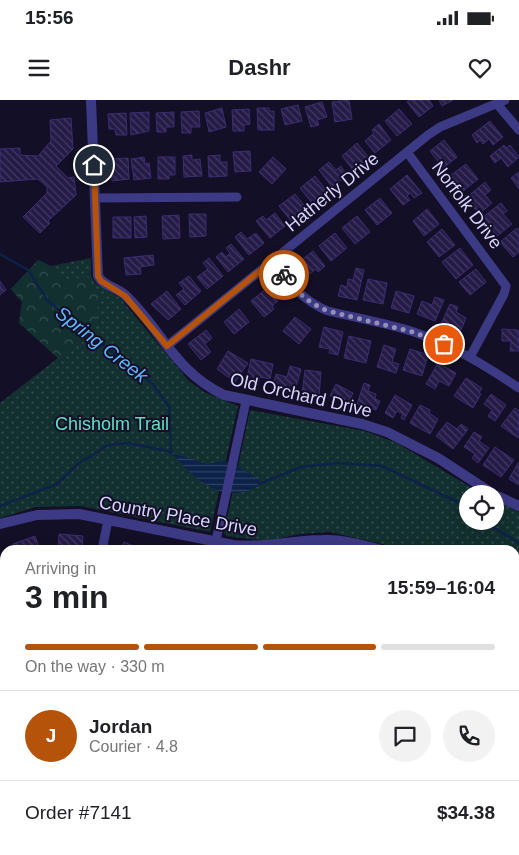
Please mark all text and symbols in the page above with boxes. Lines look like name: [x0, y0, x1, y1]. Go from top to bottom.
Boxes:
text: 15:56: [25, 7, 74, 28]
icon: menu: [25, 54, 53, 82]
icon: heart: [466, 54, 494, 82]
text: Dashr: [228, 55, 291, 80]
pin: [73, 144, 115, 186]
street label: Hatherly Drive: [281, 148, 383, 236]
icon: home: [80, 151, 108, 179]
street label: Norfolk Drive: [428, 157, 506, 253]
courier: [259, 250, 309, 300]
icon: bike: [270, 261, 298, 289]
water label: Spring Creek: [52, 302, 153, 388]
pin: [423, 323, 465, 365]
icon: bag: [430, 330, 458, 358]
street label: Old Orchard Drive: [228, 369, 374, 421]
park label: Chisholm Trail: [55, 414, 169, 434]
map controls: [459, 485, 504, 530]
button: locate: [459, 485, 504, 530]
street label: Country Place Drive: [97, 492, 259, 540]
text: Arriving in: [25, 560, 96, 577]
text: 15:59–16:04: [387, 577, 495, 598]
text: 3 min: [25, 579, 109, 615]
text: On the way · 330 m: [25, 658, 165, 675]
button: chat: [379, 710, 431, 762]
button: phone: [443, 710, 495, 762]
text: Jordan: [89, 716, 152, 737]
text: J: [46, 725, 56, 746]
text: Courier · 4.8: [89, 738, 178, 755]
text: Order #7141: [25, 802, 132, 823]
text: $34.38: [437, 802, 495, 823]

